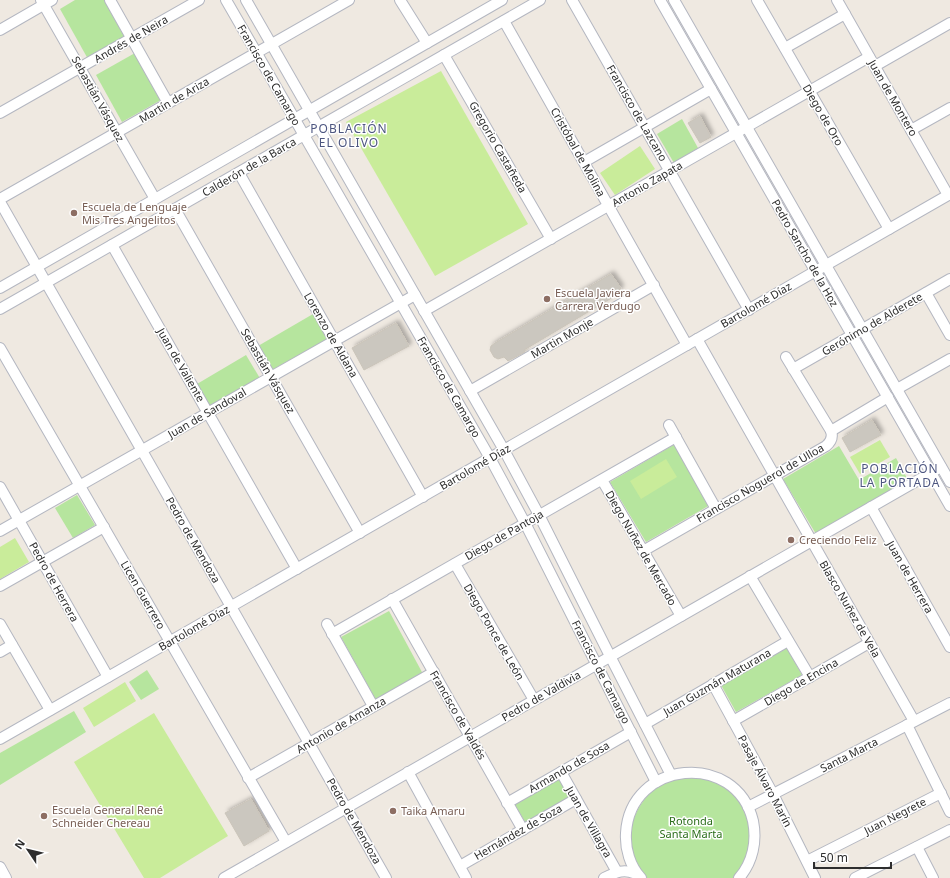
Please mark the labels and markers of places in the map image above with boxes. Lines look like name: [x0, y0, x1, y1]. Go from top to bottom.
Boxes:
place label: Escuela de Lenguaje Mis Tres Angelitos: [82, 199, 187, 227]
marker: Escuela de Lenguaje Mis Tres Angelitos: [69, 208, 79, 218]
place label: Escuela Javiera Carrera Verdugo: [555, 285, 641, 313]
marker: Escuela Javiera Carrera Verdugo: [542, 294, 552, 304]
place label: Creciendo Feliz: [799, 532, 877, 547]
marker: Creciendo Feliz: [786, 535, 796, 545]
place label: Escuela General René Schneider Chereau: [52, 802, 163, 830]
place label: Taika Amaru: [401, 803, 465, 818]
marker: Taika Amaru: [388, 806, 398, 816]
marker: Escuela General René Schneider Chereau: [39, 811, 49, 821]

